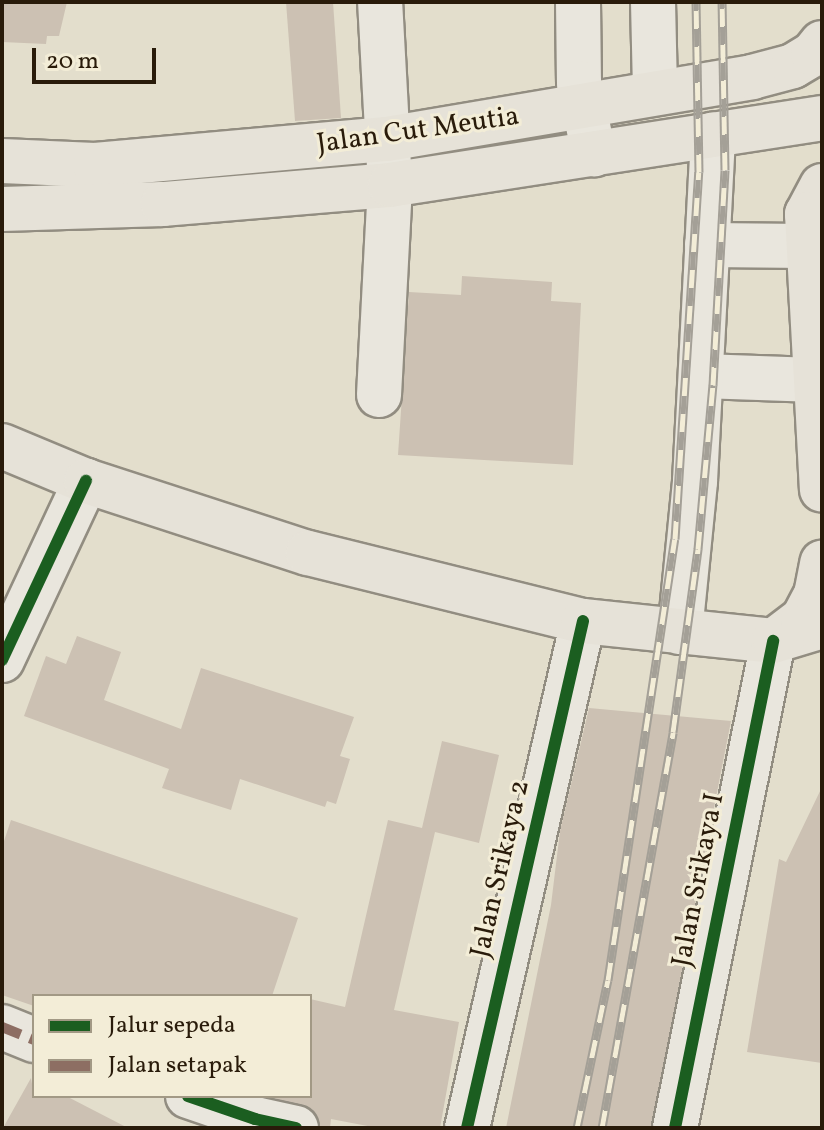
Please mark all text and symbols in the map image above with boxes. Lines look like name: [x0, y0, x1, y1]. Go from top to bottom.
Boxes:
scale bar: [36, 32, 160, 82]
text: 20 m: [46, 45, 99, 79]
street label: Jalan Cut Meutia: [315, 100, 521, 162]
street label: Jalan Srikaya 2: [464, 777, 538, 961]
street label: Jalan Srikaya I: [666, 790, 732, 970]
legend: [32, 994, 312, 1098]
text: Jalur sepeda: [108, 1009, 236, 1043]
text: Jalan setapak: [108, 1049, 247, 1083]

